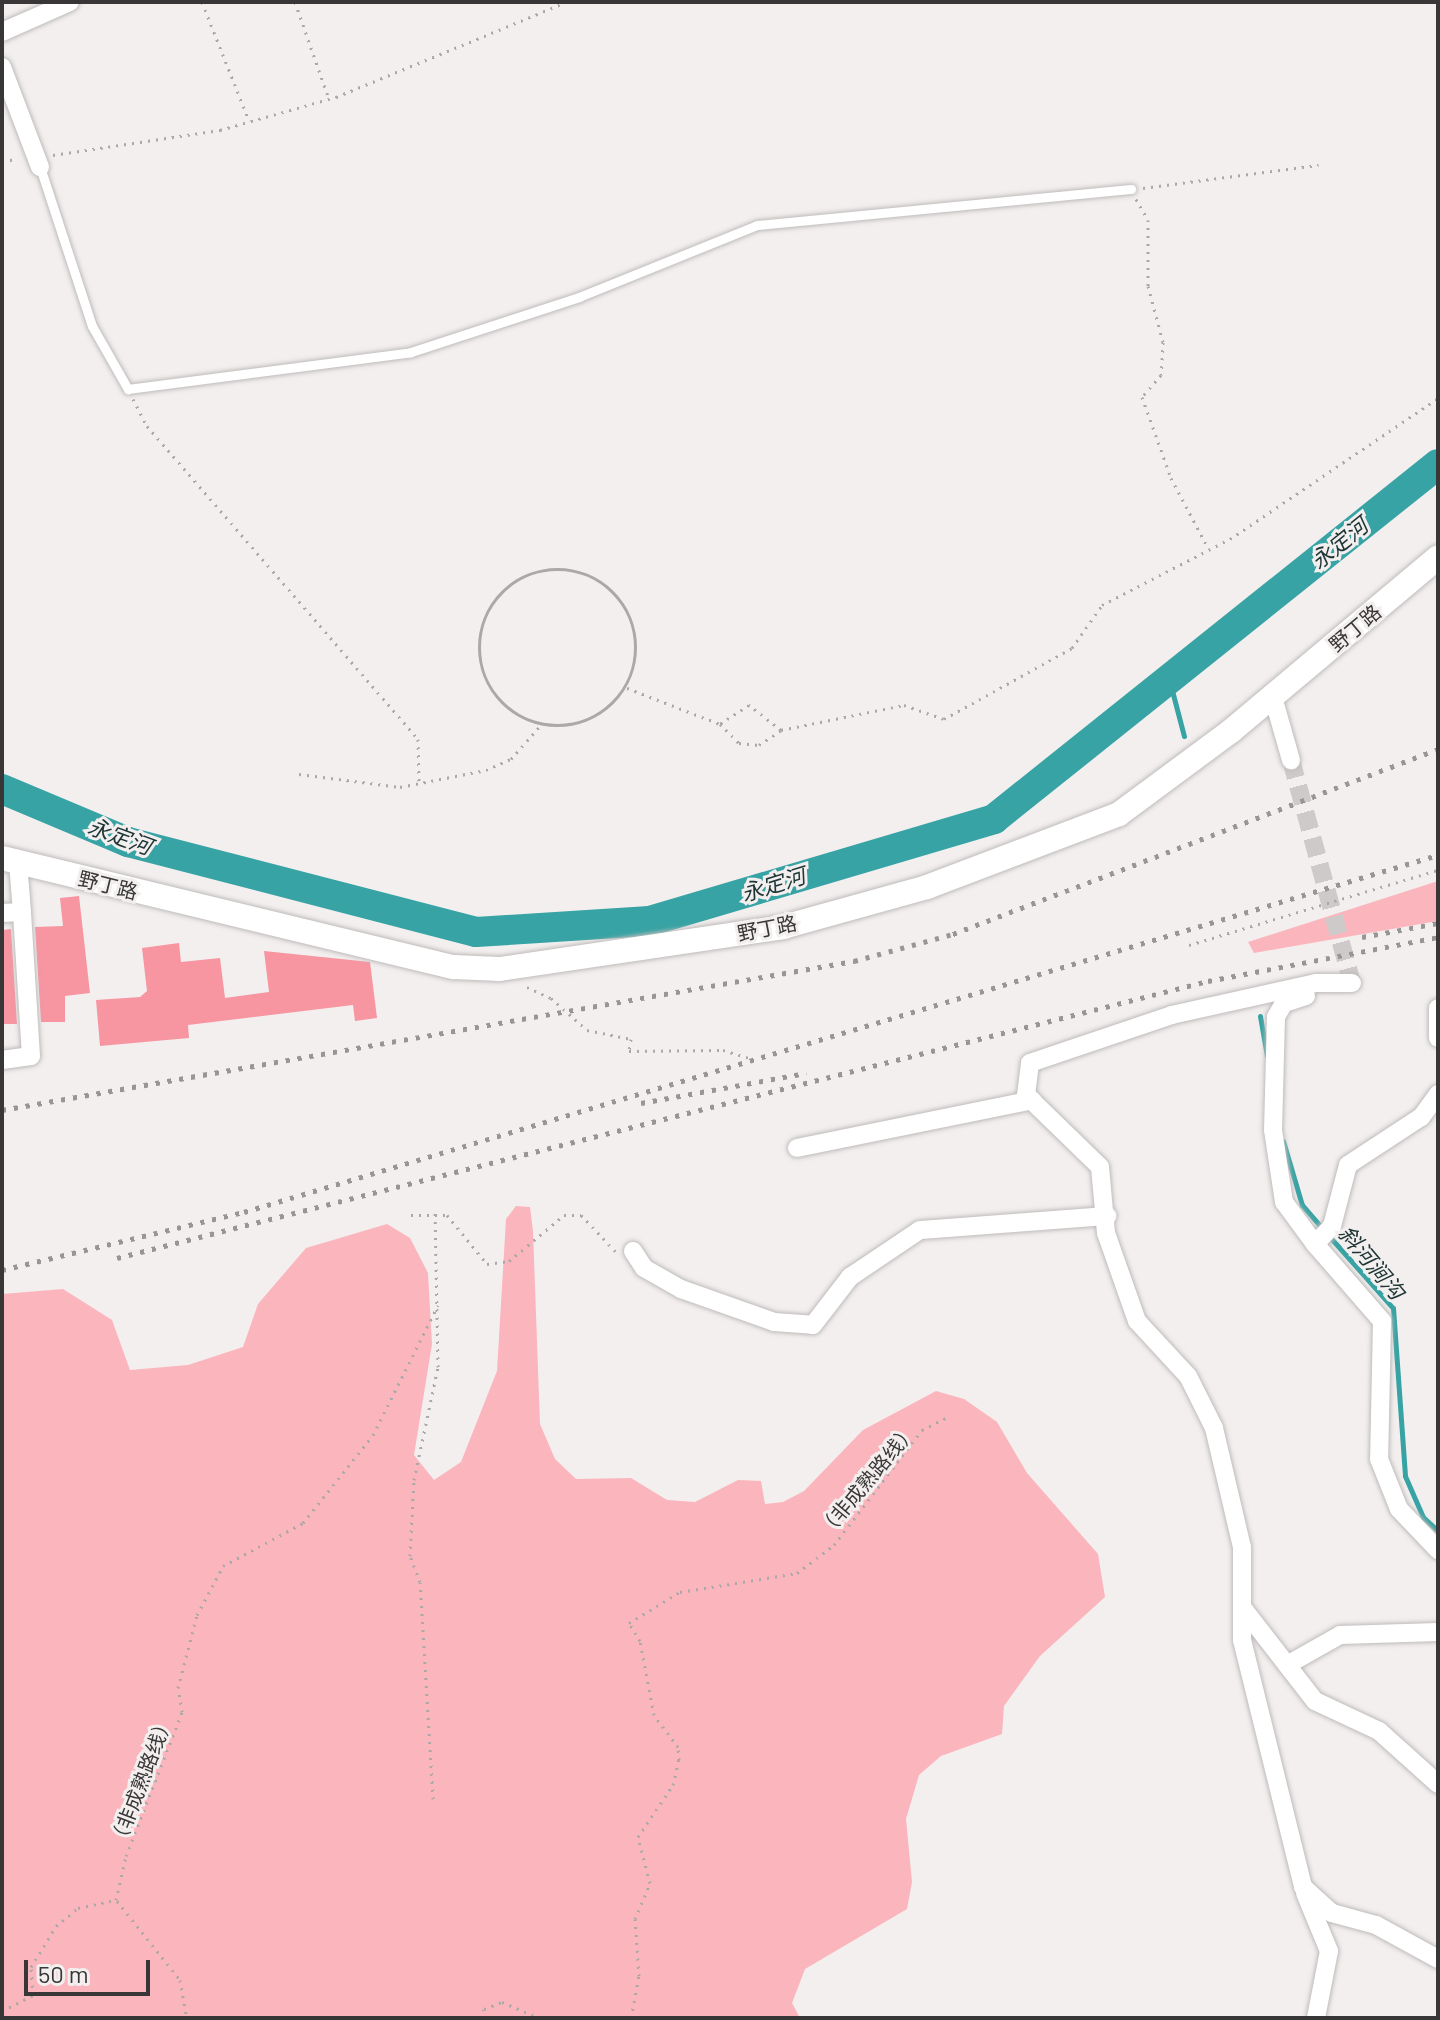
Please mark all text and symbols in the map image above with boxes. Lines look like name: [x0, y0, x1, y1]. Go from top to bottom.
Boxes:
water label: 永定河: [1305, 512, 1373, 574]
street label: 野丁路: [1324, 600, 1386, 656]
water label: 永定河: [84, 812, 156, 860]
water label: 永定河: [738, 862, 808, 906]
street label: 野丁路: [76, 866, 140, 904]
street label: 野丁路: [735, 910, 799, 946]
water label: 斜河涧沟: [1334, 1220, 1410, 1304]
street label: （非成熟路线）: [813, 1419, 921, 1541]
street label: （非成熟路线）: [105, 1711, 177, 1851]
scale bar: [28, 1944, 154, 1994]
text: 50 m: [38, 1959, 89, 1988]

